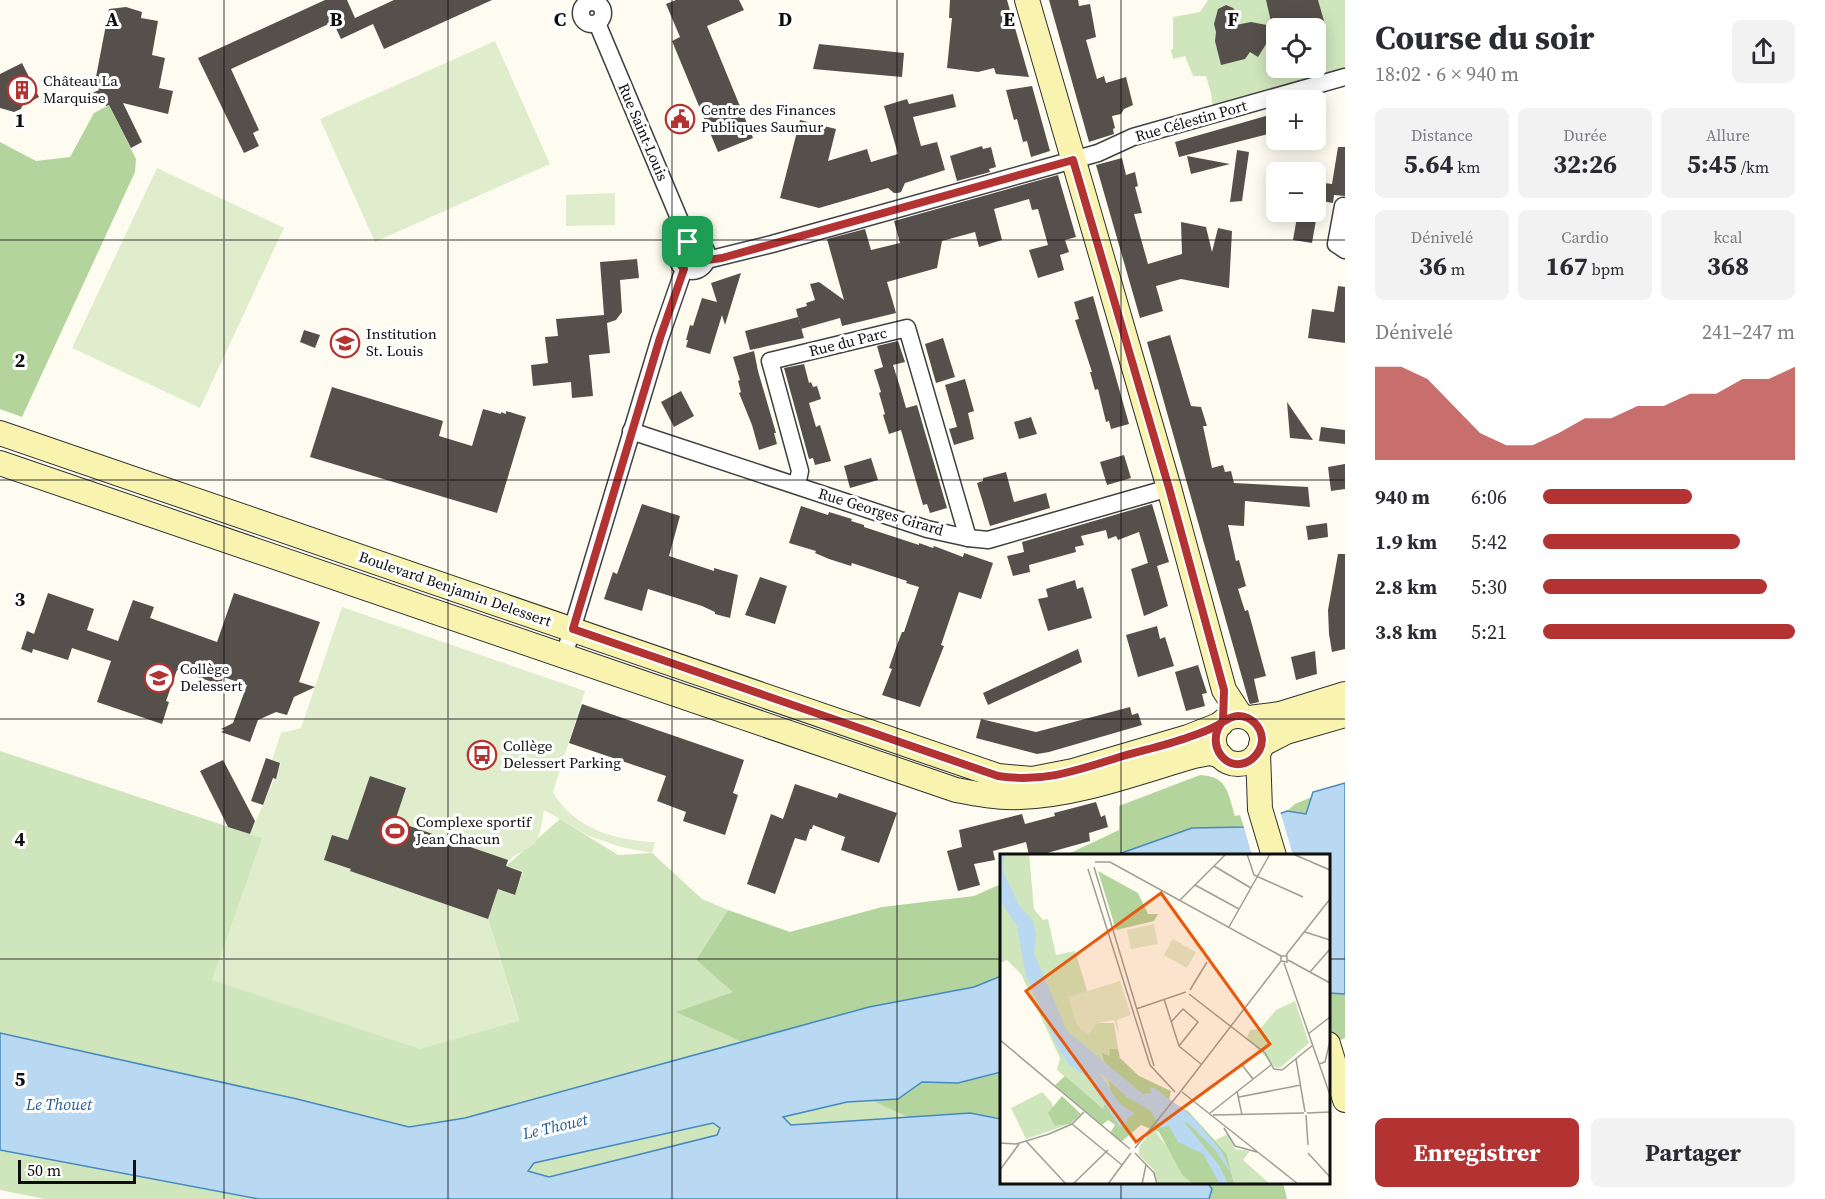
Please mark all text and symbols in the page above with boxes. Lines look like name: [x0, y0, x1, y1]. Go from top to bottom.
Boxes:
text: A: [105, 5, 119, 33]
text: B: [329, 5, 343, 33]
text: C: [554, 5, 566, 33]
text: D: [778, 5, 792, 33]
text: E: [1003, 5, 1015, 33]
text: F: [1227, 5, 1239, 33]
text: Course du soir: [1375, 15, 1594, 60]
map controls: [1266, 18, 1326, 222]
button: locate: [1266, 18, 1326, 78]
button: share: [1732, 20, 1795, 83]
text: 18:02 · 6 × 940 m: [1375, 60, 1519, 88]
place label: Château La Marquise: [43, 70, 118, 108]
building icon: Château La Marquise: [6, 74, 38, 106]
street label: Rue Saint-Louis: [613, 80, 674, 184]
button: +: [1266, 90, 1326, 150]
street label: Rue Célestin Port: [1133, 95, 1249, 146]
place label: Centre des Finances Publiques Saumur: [701, 99, 836, 137]
public building icon: Centre des Finances Publiques Saumur: [664, 103, 696, 135]
text: 1: [15, 106, 25, 134]
text: Distance: [1411, 124, 1473, 146]
text: Durée: [1563, 124, 1607, 146]
text: Allure: [1706, 124, 1750, 146]
text: 5.64: [1404, 146, 1454, 182]
text: 32:26: [1553, 146, 1617, 182]
text: 5:45: [1687, 146, 1737, 182]
text: km: [1454, 156, 1480, 178]
text: /km: [1737, 156, 1769, 178]
button: −: [1266, 162, 1326, 222]
pin: [662, 216, 713, 267]
icon: arrive: [671, 225, 704, 258]
text: Dénivelé: [1411, 226, 1473, 248]
text: Cardio: [1561, 226, 1609, 248]
text: kcal: [1713, 226, 1743, 248]
text: 36: [1419, 248, 1447, 284]
text: 167: [1546, 248, 1588, 284]
text: 368: [1707, 248, 1749, 284]
text: m: [1447, 258, 1465, 280]
text: bpm: [1588, 258, 1624, 280]
text: Dénivelé: [1375, 318, 1453, 346]
text: 241–247 m: [1702, 318, 1795, 346]
street label: Rue du Parc: [807, 322, 889, 361]
place label: Institution St. Louis: [366, 323, 437, 361]
school or university icon: Institution St. Louis: [329, 327, 361, 359]
text: 2: [15, 346, 26, 374]
street label: Rue Georges Girard: [816, 482, 947, 541]
text: 940 m: [1375, 483, 1430, 511]
text: 6:06: [1471, 483, 1507, 511]
text: 1.9 km: [1375, 528, 1437, 556]
text: 5:42: [1471, 528, 1507, 556]
street label: Boulevard Benjamin Delessert: [356, 546, 554, 631]
text: 2.8 km: [1375, 573, 1437, 601]
text: 5:30: [1471, 573, 1507, 601]
text: 3: [15, 585, 26, 613]
text: 3.8 km: [1375, 618, 1437, 646]
text: 5:21: [1471, 618, 1507, 646]
place label: Collège Delessert: [180, 658, 243, 696]
school or university icon: Collège Delessert: [143, 662, 175, 694]
place label: Collège Delessert Parking: [503, 735, 621, 773]
bus stop icon: Collège Delessert Parking: [466, 739, 498, 771]
place label: Complexe sportif Jean Chacun: [415, 811, 533, 849]
sports icon: Complexe sportif Jean Chacun: [379, 815, 411, 847]
text: 4: [15, 825, 26, 853]
inset map: [1000, 854, 1330, 1184]
text: 5: [15, 1065, 26, 1093]
water label: Le Thouet: [25, 1093, 93, 1115]
water label: Le Thouet: [519, 1108, 590, 1144]
button: Enregistrer: [1375, 1118, 1579, 1187]
button: Partager: [1591, 1118, 1795, 1187]
scale bar: [18, 1157, 136, 1184]
text: 50 m: [27, 1159, 61, 1181]

